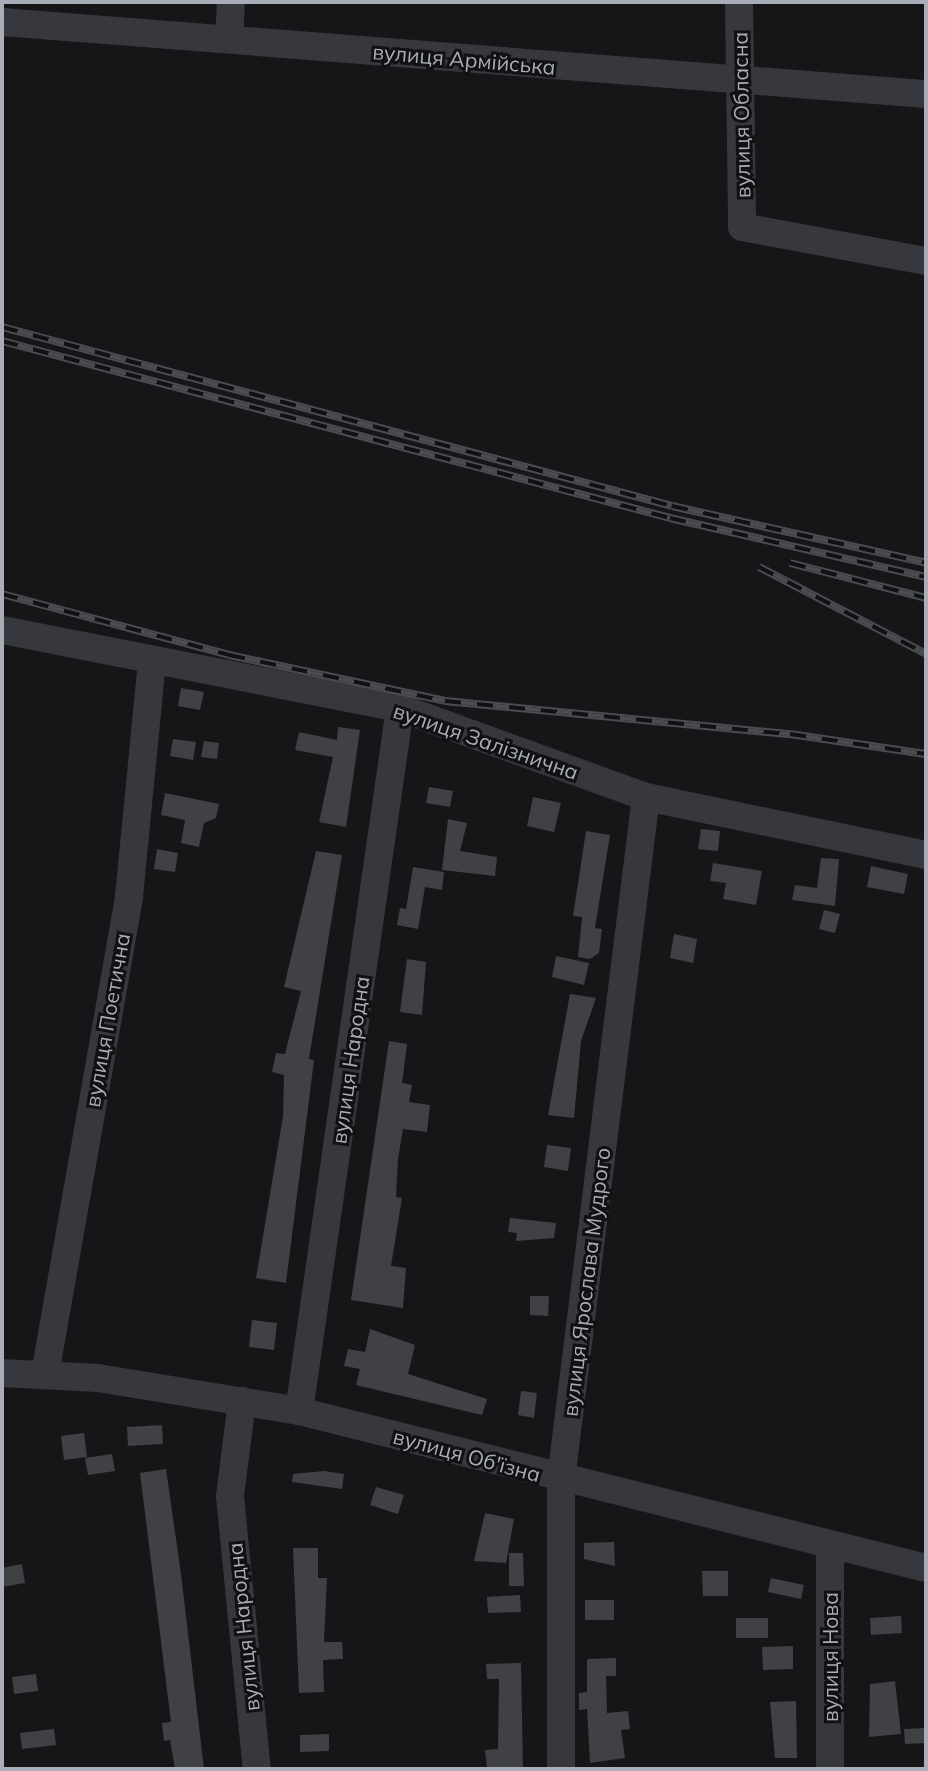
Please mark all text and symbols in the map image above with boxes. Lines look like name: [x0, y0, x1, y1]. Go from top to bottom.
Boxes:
street label: вулиця Обласна: [727, 32, 755, 198]
street label: вулиця Армійська: [372, 38, 556, 80]
street label: вулиця Залізнична: [390, 697, 582, 785]
street label: вулиця Поетична: [79, 931, 135, 1109]
street label: вулиця Народна: [326, 974, 374, 1146]
street label: вулиця Ярослава Мудрого: [557, 1146, 615, 1418]
street label: вулиця Об'їзна: [391, 1423, 543, 1487]
street label: вулиця Народна: [222, 1542, 264, 1712]
street label: вулиця Нова: [817, 1592, 843, 1722]

